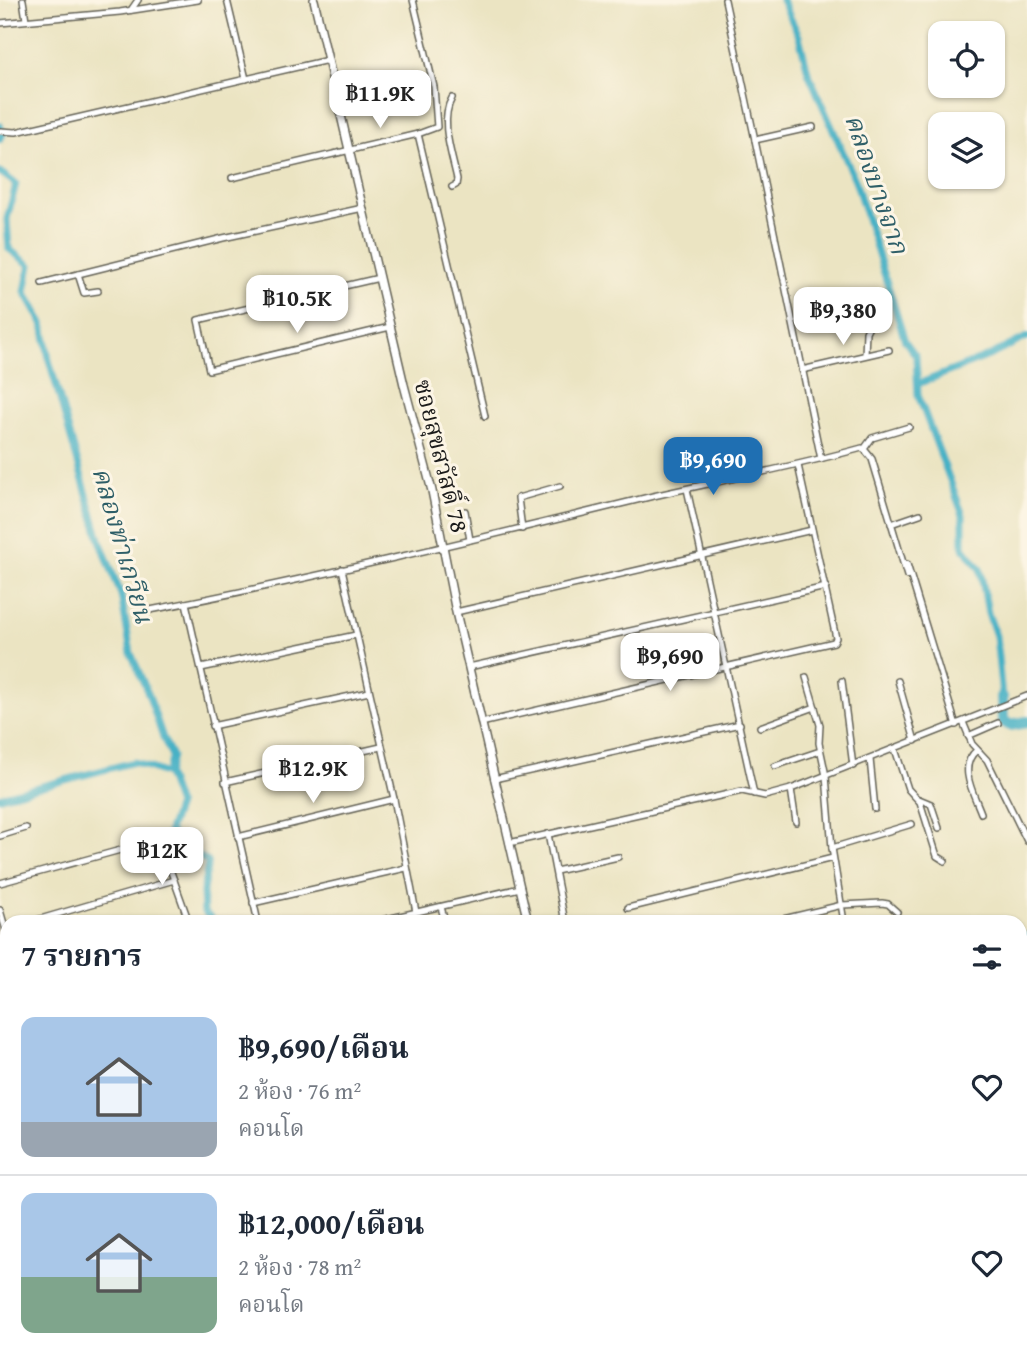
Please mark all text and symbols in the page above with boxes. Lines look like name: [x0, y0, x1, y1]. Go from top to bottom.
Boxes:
map controls: [928, 21, 1005, 189]
button: locate: [928, 21, 1005, 98]
pin: ฿11.9K: [323, 71, 437, 130]
text: ฿11.9K: [345, 76, 415, 109]
water label: คลองบางจาก: [835, 109, 920, 260]
button: layers: [928, 112, 1005, 189]
pin: ฿10.5K: [240, 276, 354, 335]
text: ฿10.5K: [262, 281, 332, 314]
pin: ฿9,380: [786, 288, 900, 347]
text: ฿9,380: [809, 293, 877, 326]
street label: ซอยสุขสวัสดิ์ 78: [406, 376, 477, 536]
pin: ฿9,690: [656, 438, 770, 497]
text: ฿9,690: [679, 443, 747, 476]
water label: คลองท่าเกวียน: [83, 462, 165, 628]
pin: ฿9,690: [613, 634, 727, 693]
text: ฿9,690: [636, 639, 704, 672]
pin: ฿12.9K: [256, 746, 370, 805]
text: ฿12.9K: [278, 751, 348, 784]
pin: ฿12K: [121, 828, 203, 887]
text: ฿12K: [136, 833, 188, 866]
text: 7 รายการ: [21, 933, 142, 977]
icon: filters: [968, 938, 1006, 976]
text: ฿9,690/เดือน: [238, 1025, 409, 1069]
icon: home: [77, 1045, 161, 1129]
icon: heart: [968, 1068, 1006, 1106]
text: 2 ห้อง · 76 m²: [238, 1074, 361, 1107]
text: คอนโด: [238, 1111, 305, 1144]
text: ฿12,000/เดือน: [238, 1201, 425, 1245]
icon: home: [77, 1221, 161, 1305]
icon: heart: [968, 1244, 1006, 1282]
text: 2 ห้อง · 78 m²: [238, 1250, 361, 1283]
text: คอนโด: [238, 1287, 305, 1320]

